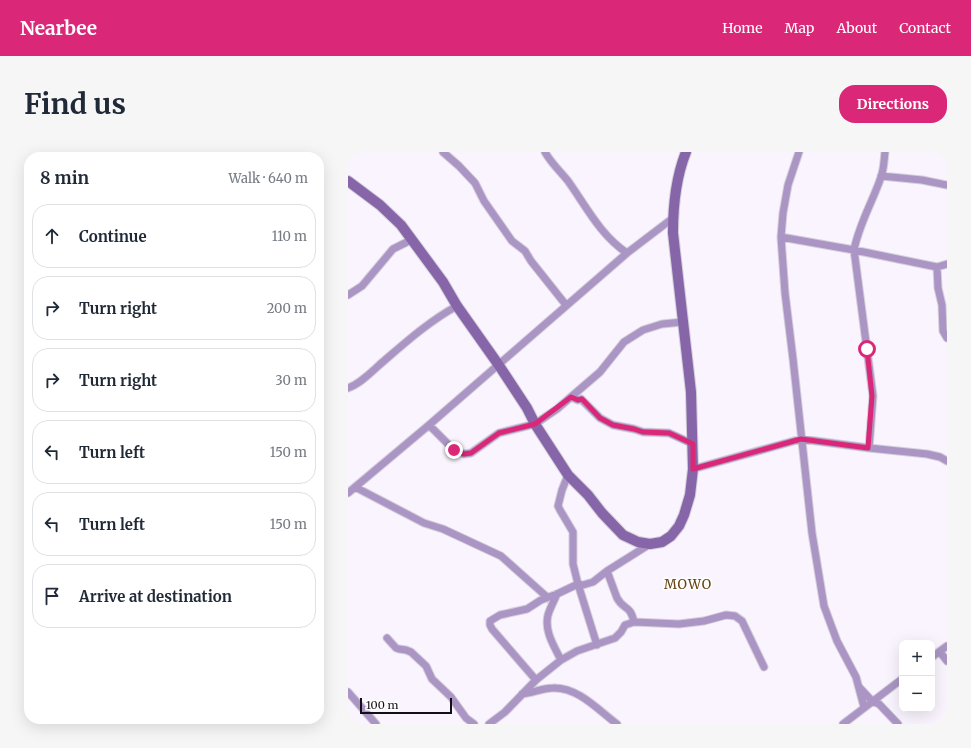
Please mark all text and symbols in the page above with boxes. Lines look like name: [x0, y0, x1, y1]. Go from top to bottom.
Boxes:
text: Nearbee: [20, 16, 97, 40]
text: Home: [722, 19, 763, 37]
text: Map: [785, 19, 814, 37]
text: About: [836, 19, 877, 37]
text: Contact: [899, 19, 951, 37]
button: Directions: [839, 85, 947, 123]
text: Find us: [24, 86, 126, 122]
text: 8 min: [40, 167, 89, 189]
text: Walk · 640 m: [229, 170, 308, 187]
icon: ahead: [41, 225, 63, 247]
text: Continue: [79, 227, 147, 246]
text: 110 m: [272, 228, 307, 245]
icon: right: [41, 297, 63, 319]
text: Turn right: [79, 299, 157, 318]
text: 200 m: [267, 300, 307, 317]
route start: [858, 340, 876, 358]
icon: right: [41, 369, 63, 391]
text: Turn right: [79, 371, 157, 390]
text: 30 m: [275, 372, 307, 389]
icon: left: [41, 441, 63, 463]
route end: [445, 441, 463, 459]
text: Turn left: [79, 443, 145, 462]
text: 150 m: [270, 444, 307, 461]
icon: left: [41, 513, 63, 535]
text: Turn left: [79, 515, 145, 534]
text: 150 m: [270, 516, 307, 533]
district label: MOWO: [664, 576, 712, 593]
icon: arrive: [41, 585, 63, 607]
text: Arrive at destination: [79, 587, 232, 606]
map controls: [899, 640, 935, 712]
button: +: [899, 640, 935, 676]
button: −: [899, 676, 935, 712]
scale bar: [360, 696, 452, 715]
text: 100 m: [366, 698, 398, 712]

